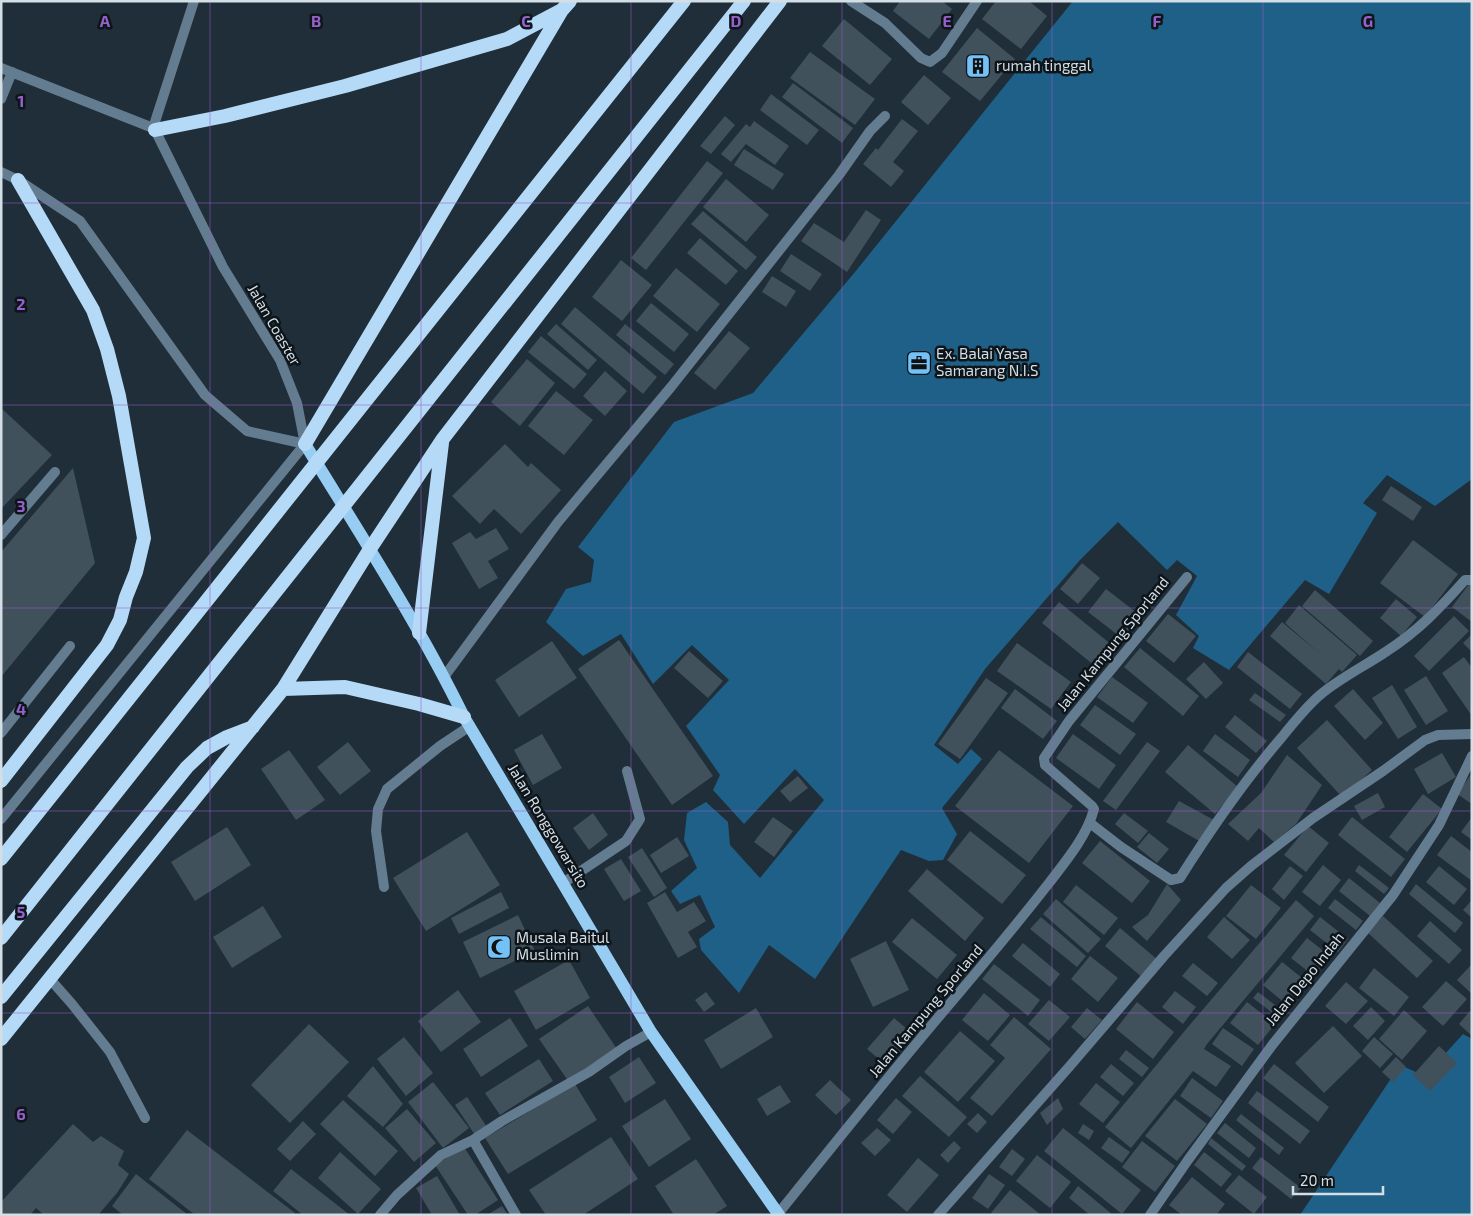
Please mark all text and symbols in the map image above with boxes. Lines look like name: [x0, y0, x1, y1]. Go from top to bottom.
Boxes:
text: A: [100, 11, 111, 30]
text: B: [311, 11, 321, 30]
text: C: [521, 11, 531, 30]
text: D: [731, 11, 742, 30]
text: E: [942, 11, 952, 30]
text: F: [1153, 11, 1162, 30]
text: G: [1363, 11, 1373, 30]
building icon: rumah tinggal: [965, 53, 991, 79]
place label: rumah tinggal: [996, 56, 1092, 74]
text: 1: [18, 91, 24, 110]
street label: Jalan Coaster: [244, 281, 305, 368]
text: 2: [16, 294, 26, 313]
place label: Ex. Balai Yasa Samarang N.I.S: [936, 344, 1039, 379]
office icon: Ex. Balai Yasa Samarang N.I.S: [906, 350, 932, 376]
text: 3: [16, 496, 26, 515]
street label: Jalan Kampung Sporland: [1052, 573, 1172, 714]
text: 4: [16, 699, 26, 718]
street label: Jalan Ronggowarsito: [505, 760, 593, 891]
text: 5: [17, 902, 26, 921]
place label: Musala Baitul Muslimin: [516, 928, 610, 963]
street label: Jalan Depo Indah: [1261, 928, 1347, 1029]
mosque icon: Musala Baitul Muslimin: [486, 934, 512, 960]
street label: Jalan Kampung Sporland: [864, 940, 986, 1080]
text: 6: [16, 1104, 26, 1123]
scale bar: [1293, 1164, 1383, 1196]
text: 20 m: [1300, 1171, 1334, 1189]

